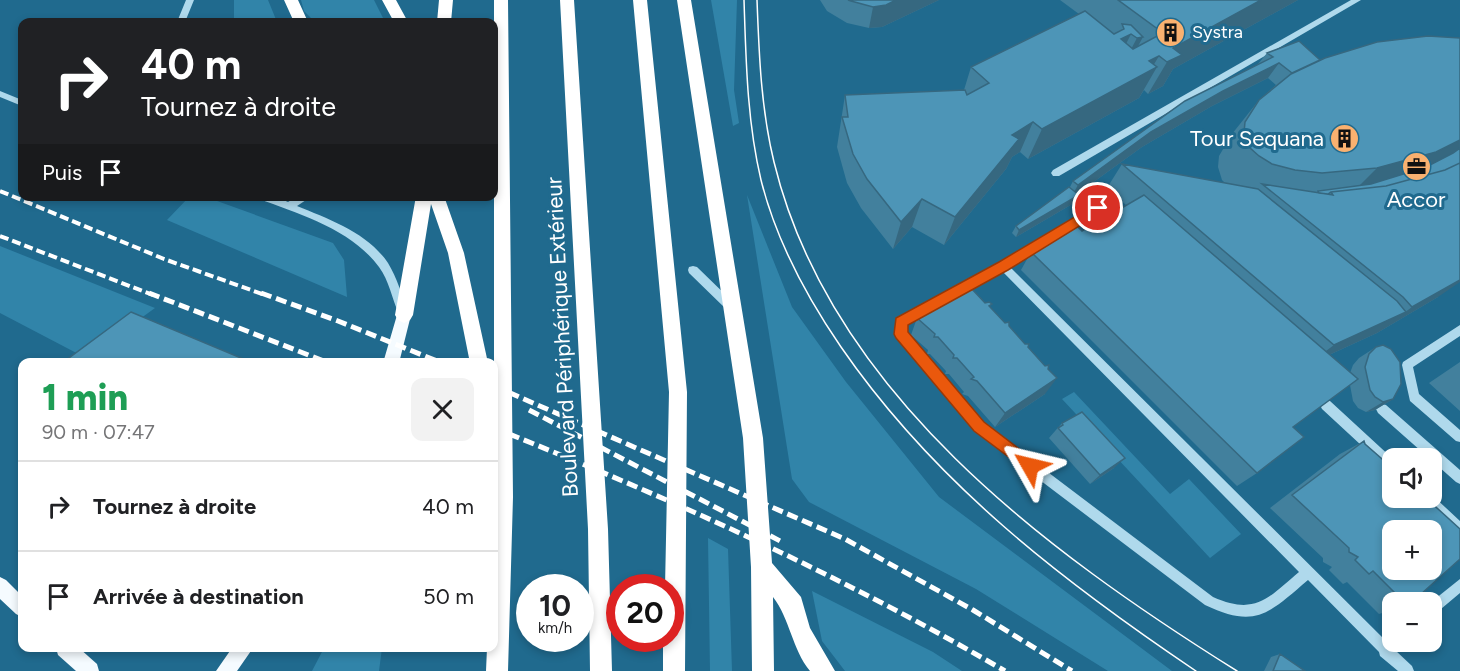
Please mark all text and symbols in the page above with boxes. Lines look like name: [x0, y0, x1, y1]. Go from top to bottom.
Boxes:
building icon: Systra: [1155, 16, 1187, 48]
place label: Systra: [1192, 21, 1243, 43]
text: 40 m: [141, 39, 241, 90]
icon: right: [42, 42, 120, 120]
text: Tournez à droite: [141, 90, 336, 123]
building icon: Tour Sequana: [1329, 122, 1361, 154]
place label: Tour Sequana: [1190, 125, 1324, 152]
office icon: Accor: [1400, 151, 1432, 183]
icon: arrive: [94, 156, 127, 189]
text: Puis: [42, 159, 82, 186]
street label: Boulevard Périphérique Extérieur: [540, 176, 584, 498]
pin: [1072, 182, 1123, 233]
place label: Accor: [1387, 186, 1446, 213]
icon: arrive: [1081, 191, 1114, 224]
text: 1 min: [42, 376, 128, 419]
button: close: [411, 378, 474, 441]
text: 90 m · 07:47: [42, 420, 155, 444]
position arrow: [998, 434, 1062, 498]
map controls: [1382, 448, 1442, 652]
button: sound: [1382, 448, 1442, 508]
icon: right: [42, 490, 75, 523]
text: Tournez à droite: [93, 493, 256, 520]
text: 40 m: [422, 493, 474, 520]
button: +: [1382, 520, 1442, 580]
speed limit sign: 20: [606, 574, 684, 652]
icon: arrive: [42, 580, 75, 613]
text: Arrivée à destination: [93, 583, 304, 610]
text: 50 m: [423, 583, 474, 610]
text: 10: [539, 587, 571, 624]
button: −: [1382, 592, 1442, 652]
text: km/h: [538, 619, 572, 637]

